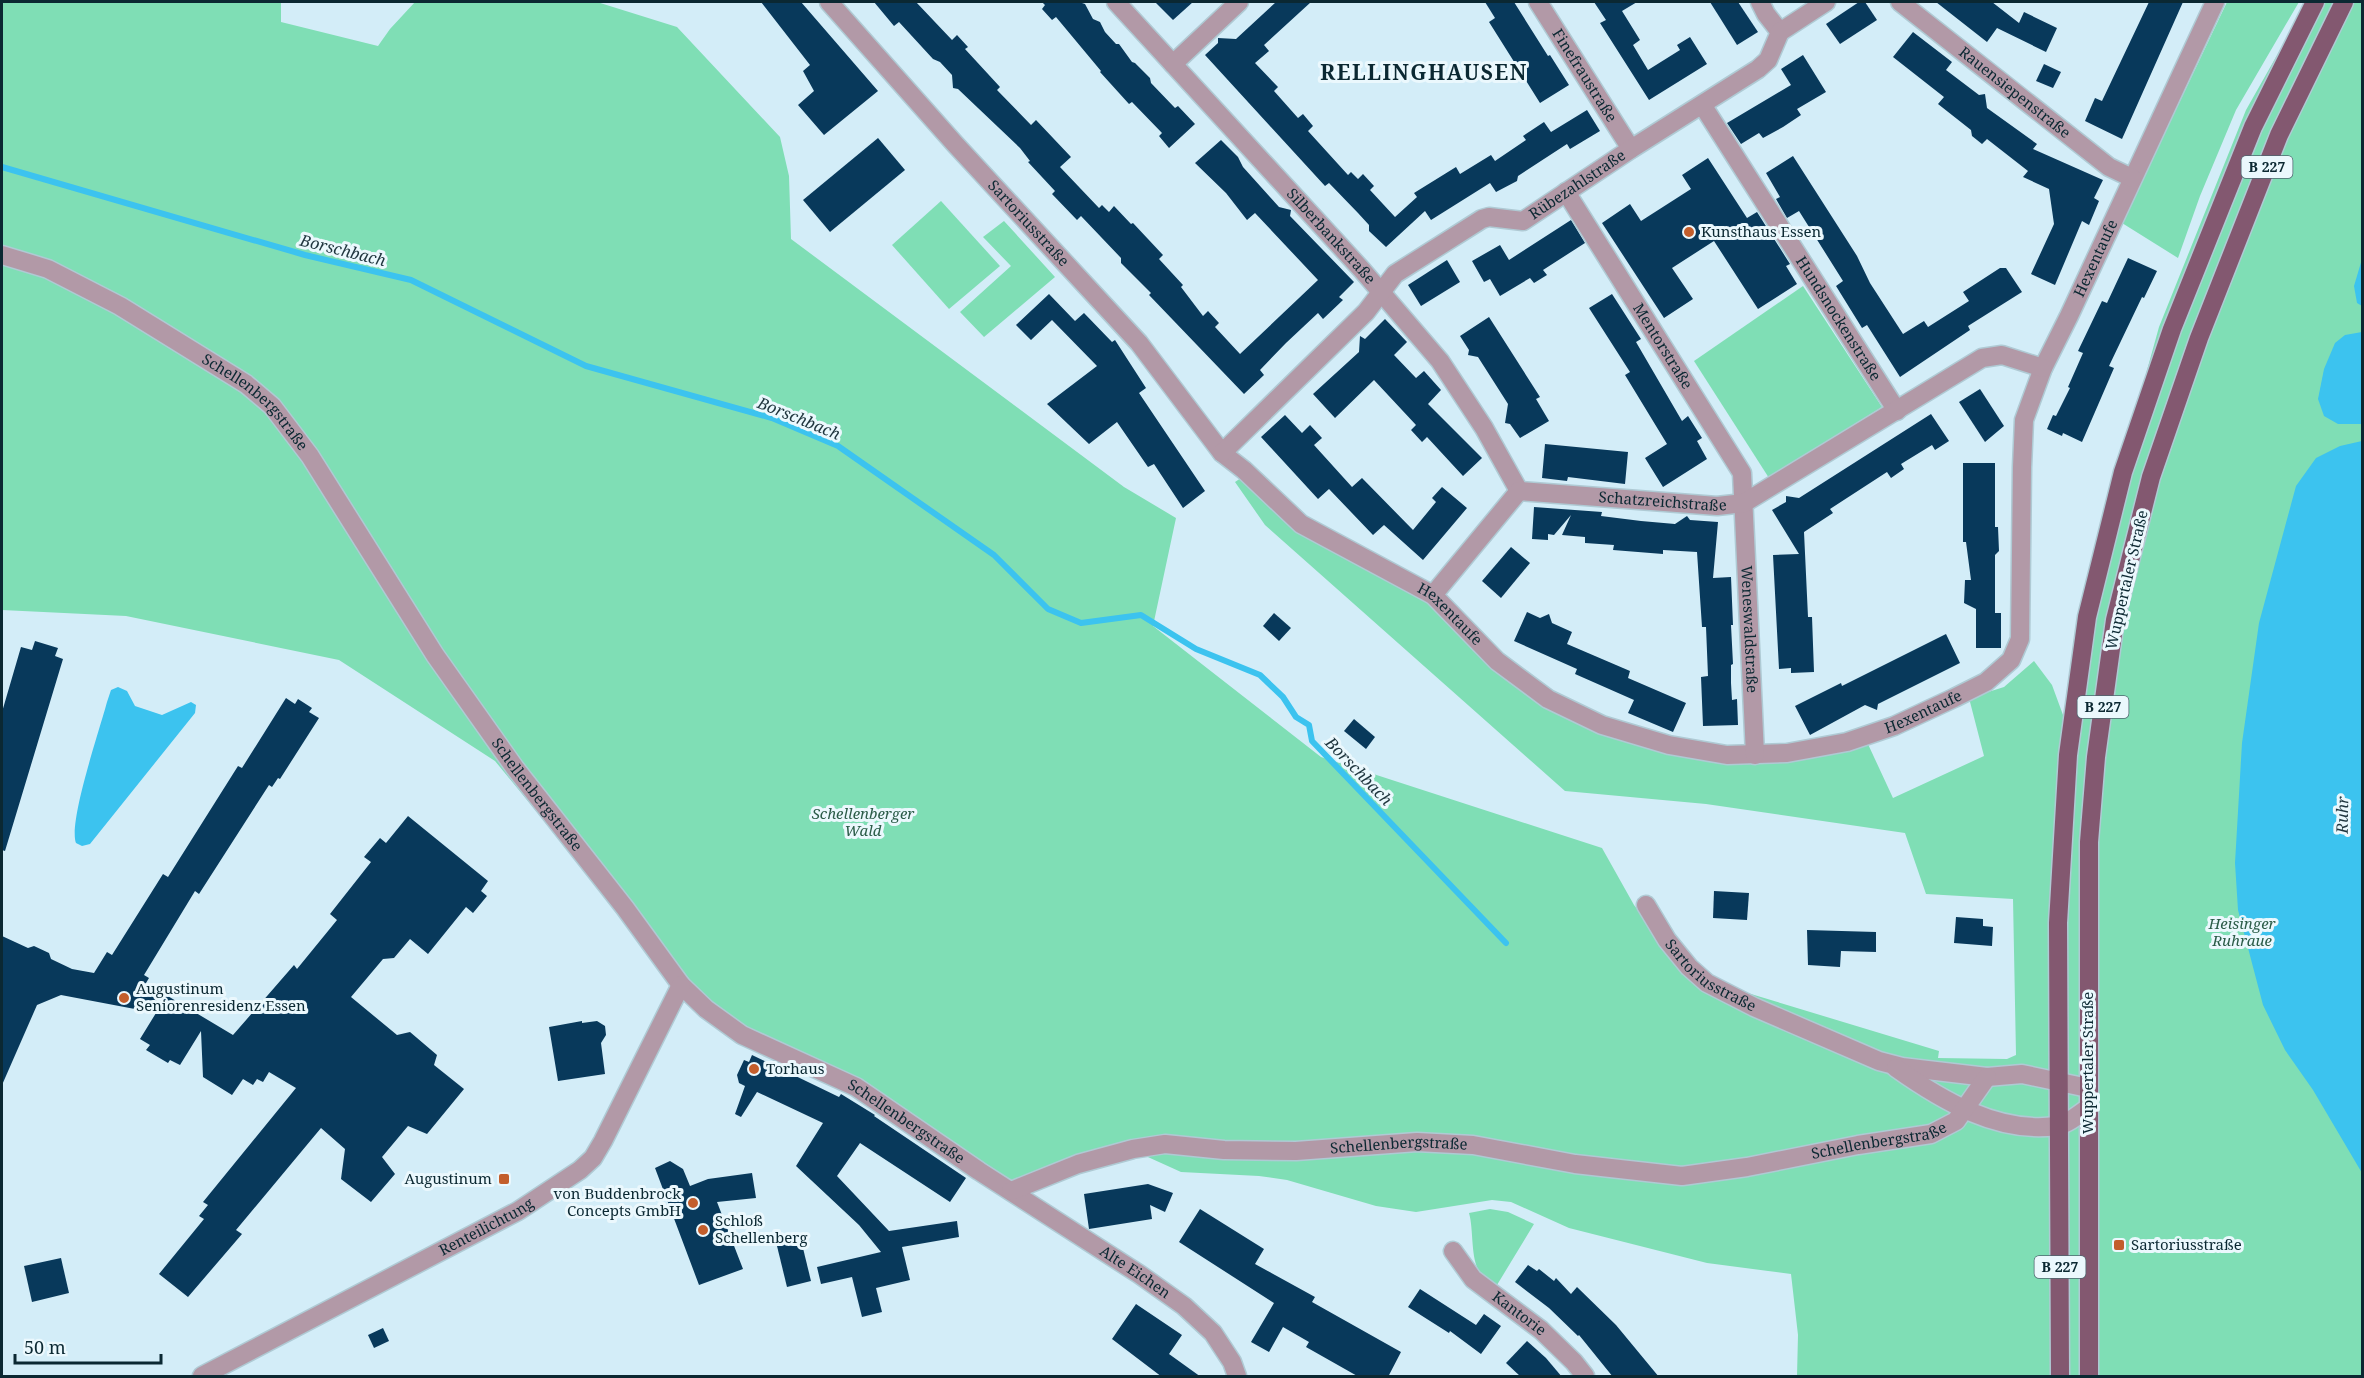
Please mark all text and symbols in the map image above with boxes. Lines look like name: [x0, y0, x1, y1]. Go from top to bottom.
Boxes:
street label: Finefraustraße: [1548, 25, 1622, 125]
street label: Rauensiepenstraße: [1955, 41, 2075, 142]
district label: RELLINGHAUSEN: [1320, 58, 1528, 86]
street label: Rübezahlstraße: [1525, 145, 1629, 223]
road number: B 227: [2242, 156, 2292, 178]
street label: Sartoriusstraße: [984, 175, 1074, 270]
street label: Silberbankstraße: [1283, 183, 1381, 288]
street label: Hexentaufe: [2068, 216, 2121, 300]
place label: Kunsthaus Essen: [1701, 221, 1822, 241]
marker: Kunsthaus Essen: [1682, 225, 1696, 239]
water label: Borschbach: [297, 228, 389, 271]
street label: Hundsnockenstraße: [1792, 252, 1886, 384]
street label: Mentorstraße: [1629, 299, 1698, 392]
street label: Schellenbergstraße: [199, 348, 313, 454]
water label: Borschbach: [753, 391, 844, 445]
street label: Schatzreichstraße: [1598, 486, 1728, 515]
street label: Wuppertaler Straße: [2100, 508, 2152, 651]
street label: Weneswaldstraße: [1737, 565, 1763, 693]
street label: Hexentaufe: [1414, 578, 1487, 649]
street label: Hexentaufe: [1882, 685, 1965, 738]
road number: B 227: [2078, 696, 2128, 718]
water label: Borschbach: [1320, 731, 1398, 810]
street label: Schellenbergstraße: [488, 734, 587, 855]
water label: Ruhr: [2331, 796, 2353, 835]
park label: Schellenberger Wald: [812, 803, 915, 840]
park label: Heisinger Ruhraue: [2207, 913, 2277, 950]
street label: Sartoriusstraße: [1661, 934, 1760, 1015]
place label: Augustinum Seniorenresidenz Essen: [136, 978, 306, 1015]
marker: Augustinum Seniorenresidenz Essen: [117, 991, 131, 1005]
street label: Wuppertaler Straße: [2077, 992, 2097, 1134]
place label: Torhaus: [766, 1058, 825, 1078]
marker: Torhaus: [747, 1062, 761, 1076]
street label: Schellenbergstraße: [845, 1074, 969, 1168]
street label: Schellenbergstraße: [1809, 1117, 1950, 1163]
street label: Schellenbergstraße: [1329, 1131, 1468, 1157]
place label: Augustinum: [404, 1168, 492, 1188]
marker: Augustinum: [497, 1172, 511, 1186]
place label: von Buddenbrock Concepts GmbH: [554, 1183, 681, 1220]
street label: Renteilichtung: [435, 1193, 537, 1260]
marker: von Buddenbrock Concepts GmbH: [686, 1196, 700, 1210]
place label: Schloß Schellenberg: [715, 1210, 807, 1247]
marker: Schloß Schellenberg: [696, 1223, 710, 1237]
place label: Sartoriusstraße: [2131, 1234, 2242, 1254]
marker: Sartoriusstraße: [2112, 1238, 2126, 1252]
street label: Alte Eichen: [1096, 1240, 1175, 1303]
road number: B 227: [2034, 1256, 2086, 1278]
street label: Kantorie: [1489, 1286, 1551, 1340]
scale bar: [15, 1327, 160, 1365]
text: 50 m: [24, 1335, 66, 1359]

